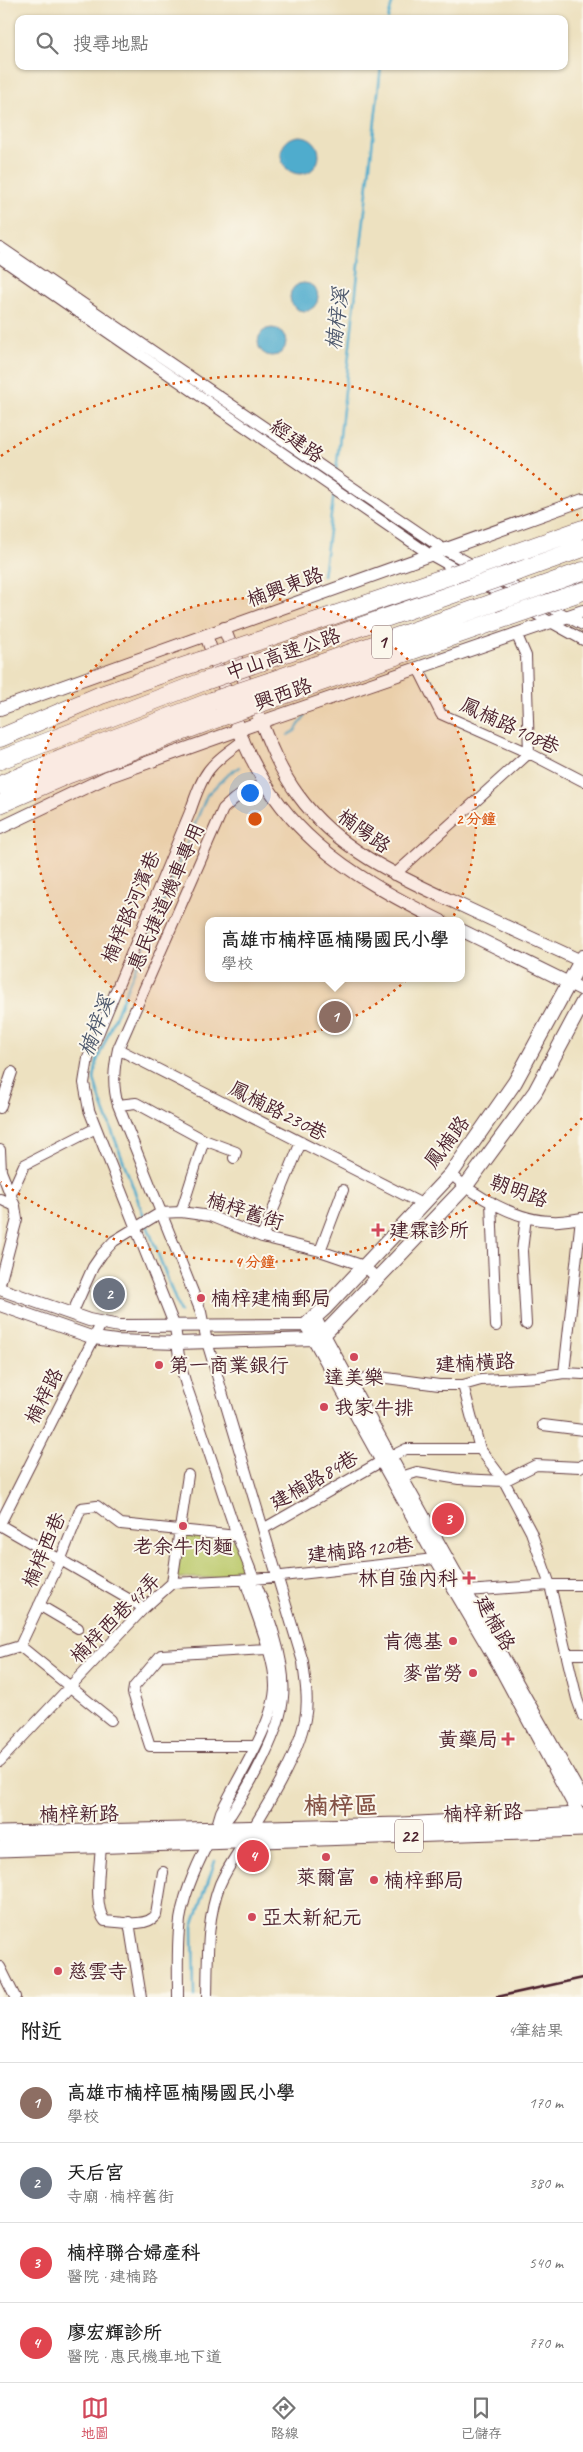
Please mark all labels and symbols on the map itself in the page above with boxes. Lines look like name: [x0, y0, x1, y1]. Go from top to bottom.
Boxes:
water label: 楠梓溪: [320, 285, 354, 352]
street label: 經建路: [265, 414, 330, 469]
street label: 楠興東路: [243, 561, 328, 612]
street label: 中山高速公路: [222, 622, 345, 685]
road number: 1: [372, 626, 392, 659]
street label: 興西路: [251, 672, 316, 716]
street label: 鳳楠路108巷: [456, 692, 565, 760]
your location: [237, 780, 263, 806]
street label: 楠陽路: [332, 803, 396, 859]
centre of rings: [246, 810, 264, 828]
text: 2 分鐘: [456, 810, 496, 829]
street label: 惠民捷道機車專用: [122, 819, 210, 975]
street label: 楠梓路河濱巷: [96, 846, 166, 967]
water label: 楠梓溪: [73, 991, 120, 1060]
pin: 1: [319, 998, 351, 1036]
street label: 鳳楠路230巷: [225, 1076, 332, 1147]
street label: 鳳楠路: [419, 1110, 476, 1173]
street label: 朝明路: [487, 1169, 552, 1213]
street label: 楠梓舊街: [203, 1187, 287, 1235]
place label: 建霖診所: [389, 1218, 469, 1243]
marker: 建霖診所: [371, 1223, 385, 1237]
text: 4 分鐘: [235, 1253, 275, 1272]
pin: 2: [93, 1275, 125, 1313]
place label: 楠梓建楠郵局: [211, 1286, 331, 1311]
marker: 楠梓建楠郵局: [195, 1292, 207, 1304]
street label: 建楠橫路: [434, 1348, 517, 1378]
marker: 達美樂: [348, 1351, 360, 1363]
place label: 第一商業銀行: [169, 1353, 289, 1378]
marker: 第一商業銀行: [153, 1359, 165, 1371]
street label: 楠梓路: [19, 1363, 69, 1428]
place label: 達美樂: [324, 1365, 384, 1390]
place label: 我家牛排: [334, 1395, 414, 1420]
marker: 我家牛排: [318, 1401, 330, 1413]
street label: 建楠路84巷: [265, 1444, 364, 1515]
pin: 3: [432, 1500, 464, 1538]
street label: 楠梓西巷: [17, 1507, 72, 1592]
marker: 老余牛肉麵: [177, 1520, 189, 1532]
street label: 建楠路120巷: [305, 1532, 416, 1568]
place label: 老余牛肉麵: [133, 1534, 233, 1559]
place label: 林自強內科: [358, 1566, 458, 1591]
street label: 楠梓西巷47弄: [64, 1567, 166, 1669]
marker: 林自強內科: [462, 1571, 476, 1585]
street label: 建楠路: [469, 1591, 521, 1656]
place label: 肯德基: [383, 1629, 443, 1654]
marker: 肯德基: [447, 1635, 459, 1647]
place label: 麥當勞: [403, 1661, 463, 1686]
marker: 麥當勞: [467, 1667, 479, 1679]
place label: 黃藥局: [438, 1727, 498, 1752]
marker: 黃藥局: [502, 1733, 514, 1745]
district label: 楠梓區: [303, 1790, 379, 1822]
street label: 楠梓新路: [443, 1799, 524, 1827]
street label: 楠梓新路: [39, 1801, 120, 1827]
road number: 22: [395, 1820, 423, 1852]
pin: 4: [237, 1837, 269, 1875]
marker: 萊爾富: [320, 1851, 332, 1863]
place label: 萊爾富: [296, 1865, 356, 1890]
place label: 楠梓郵局: [384, 1868, 464, 1893]
marker: 楠梓郵局: [368, 1874, 380, 1886]
place label: 亞太新紀元: [262, 1905, 362, 1930]
marker: 亞太新紀元: [246, 1911, 258, 1923]
place label: 慈雲寺: [68, 1959, 128, 1984]
marker: 慈雲寺: [52, 1965, 64, 1977]

